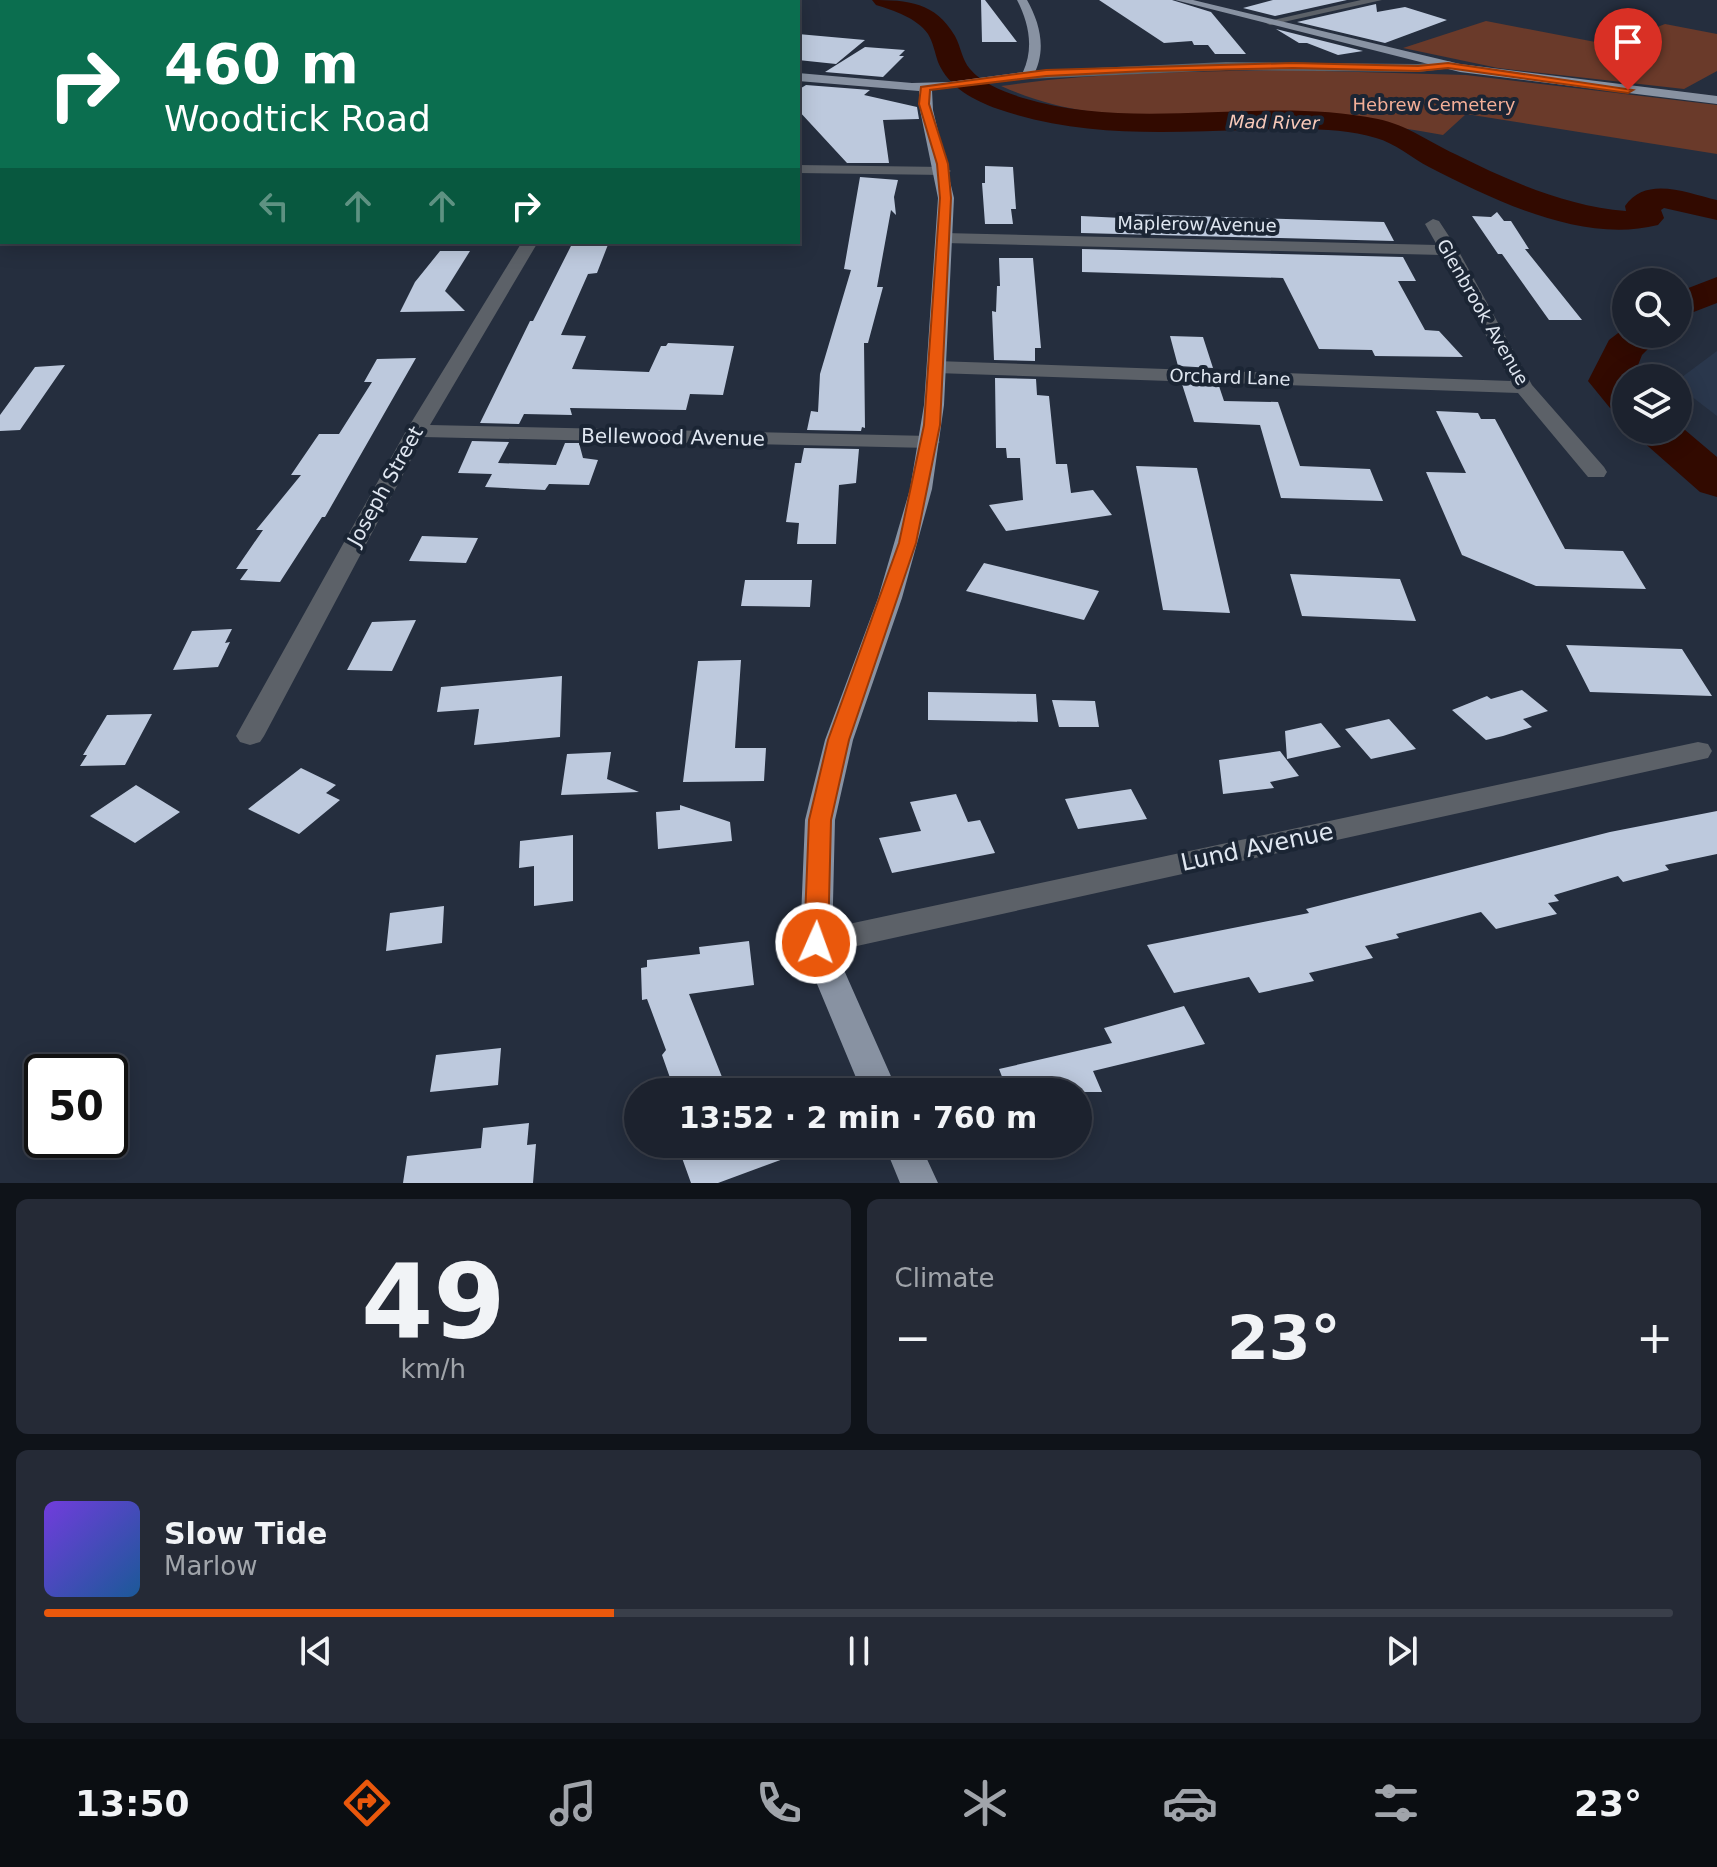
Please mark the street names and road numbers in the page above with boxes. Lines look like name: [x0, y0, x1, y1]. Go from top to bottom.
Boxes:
street label: Maplerow Avenue: [1117, 212, 1277, 236]
street label: Glenbrook Avenue: [1433, 235, 1533, 389]
street label: Orchard Lane: [1169, 364, 1291, 390]
street label: Joseph Street: [341, 422, 428, 552]
street label: Bellewood Avenue: [581, 423, 765, 451]
street label: Lund Avenue: [1178, 817, 1336, 877]

